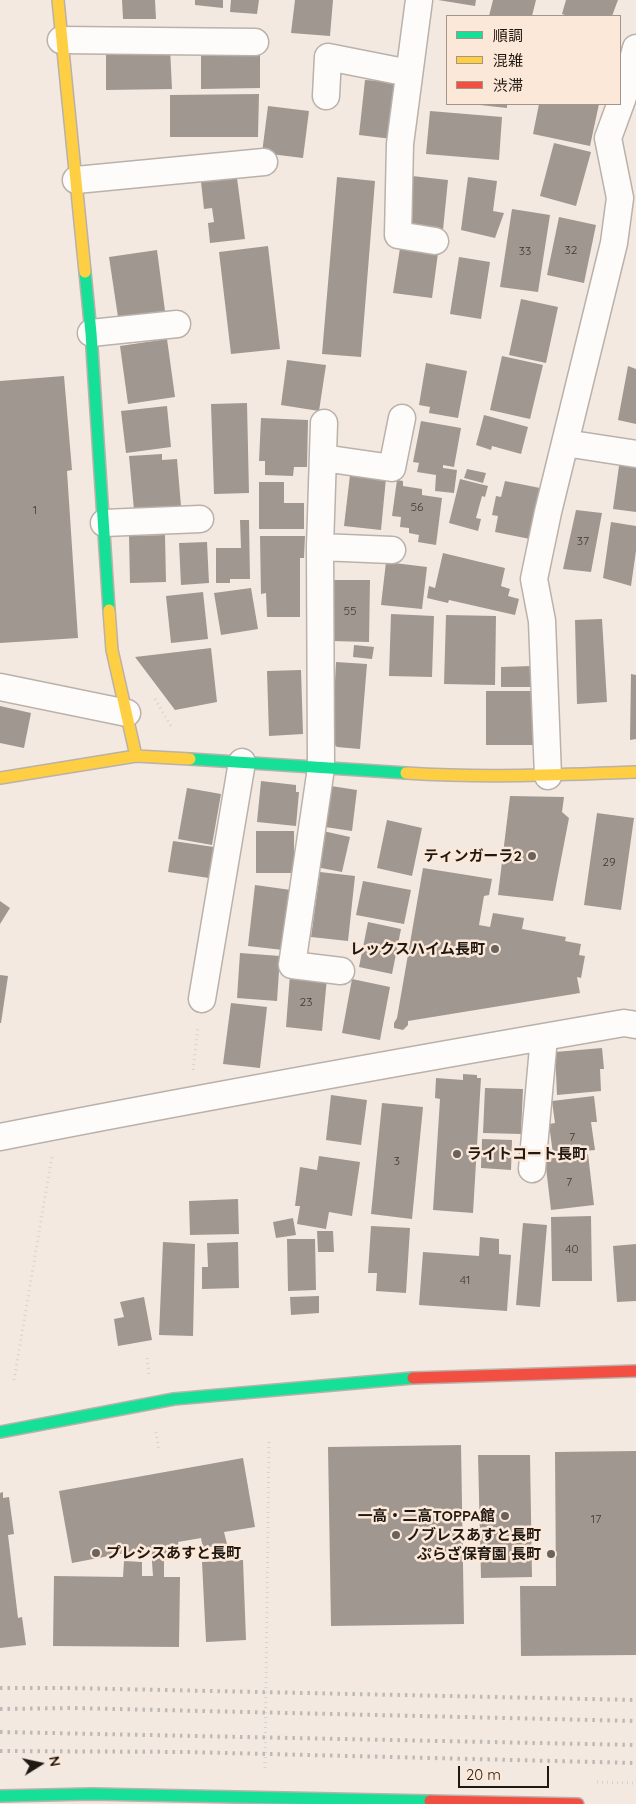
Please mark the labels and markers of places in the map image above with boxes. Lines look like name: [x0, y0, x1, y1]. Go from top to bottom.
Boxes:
place label: ティンガーラ2: [423, 847, 522, 865]
marker: ティンガーラ2: [526, 850, 538, 862]
place label: レックスハイム長町: [350, 940, 485, 958]
marker: レックスハイム長町: [489, 943, 501, 955]
place label: ライトコート長町: [467, 1145, 587, 1163]
marker: ライトコート長町: [451, 1148, 463, 1160]
place label: 一高・二高TOPPA館: [357, 1507, 495, 1525]
marker: 一高・二高TOPPA館: [499, 1510, 511, 1522]
place label: ノブレスあすと長町: [406, 1526, 541, 1544]
marker: ノブレスあすと長町: [390, 1529, 402, 1541]
place label: プレシスあすと長町: [106, 1544, 241, 1562]
place label: ぷらざ保育園 長町: [417, 1545, 541, 1563]
marker: プレシスあすと長町: [90, 1547, 102, 1559]
marker: ぷらざ保育園 長町: [545, 1548, 557, 1560]

